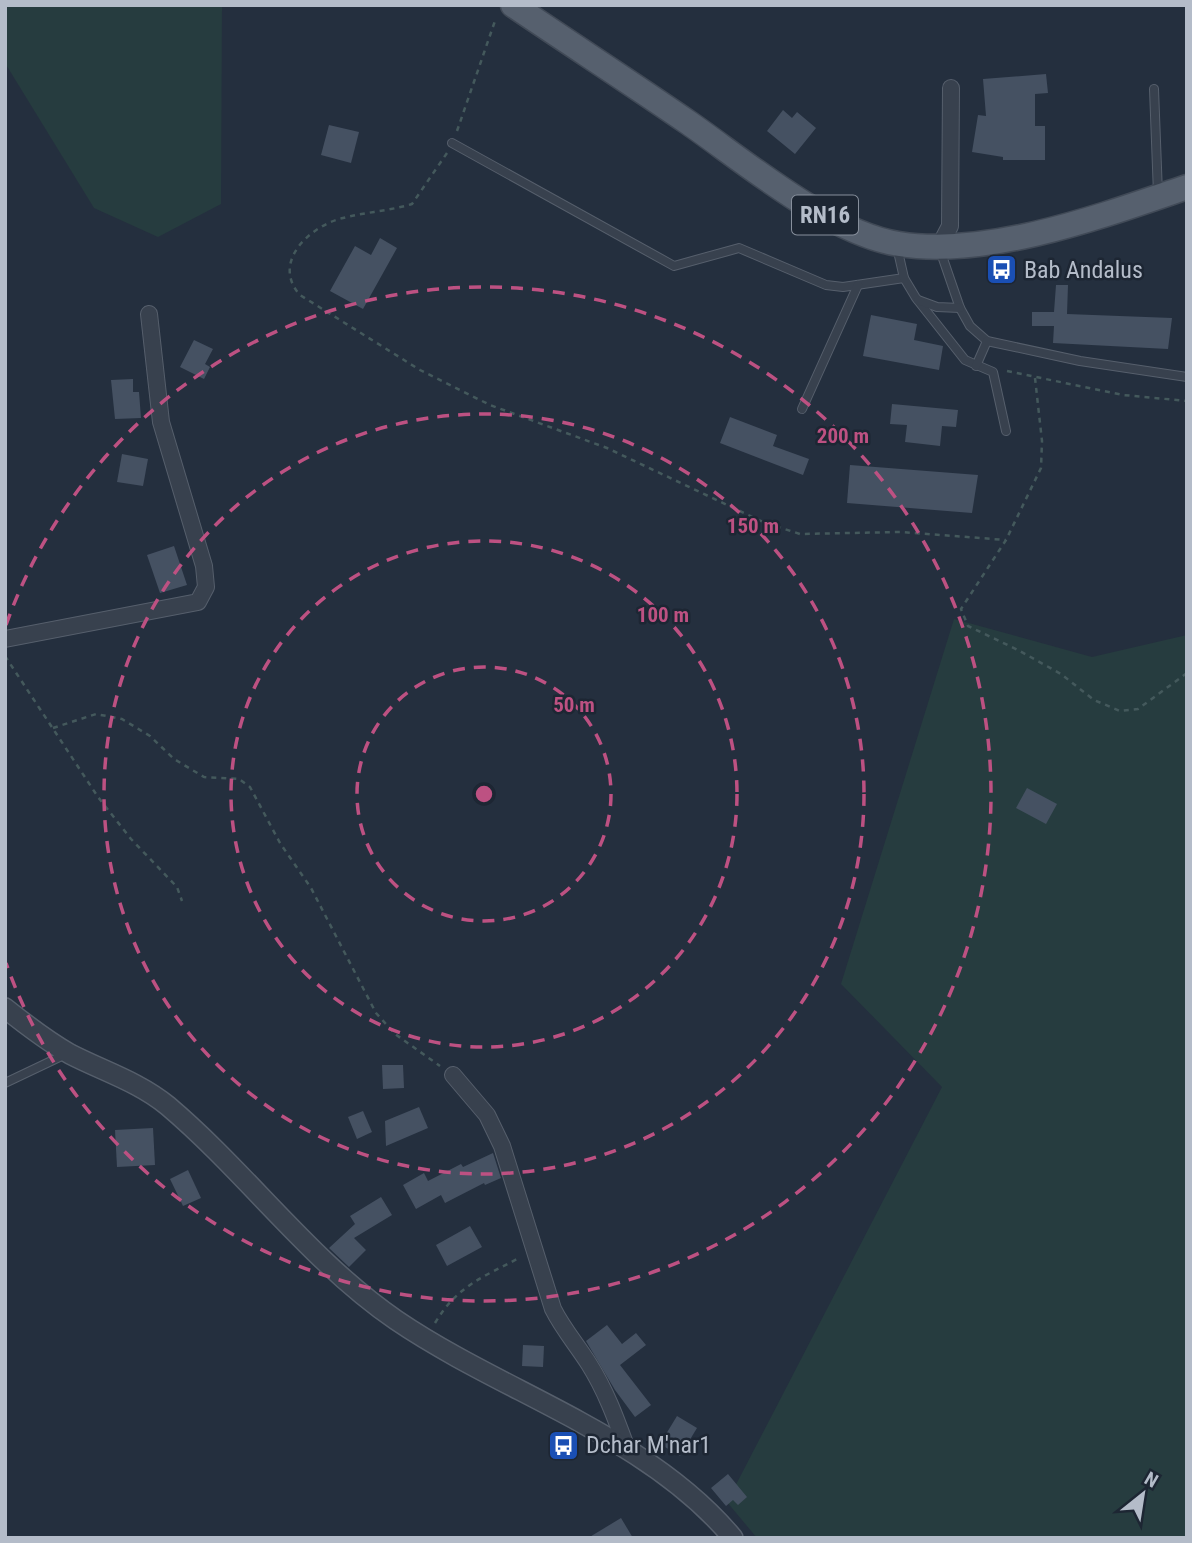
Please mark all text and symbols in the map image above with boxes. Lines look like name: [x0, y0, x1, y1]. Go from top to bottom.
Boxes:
road number: RN16: [792, 196, 858, 234]
bus stop icon: Bab Andalus: [984, 253, 1018, 287]
place label: Bab Andalus: [1024, 256, 1143, 284]
text: 200 m: [817, 424, 869, 448]
text: 150 m: [727, 514, 779, 538]
text: 100 m: [637, 603, 689, 627]
text: 50 m: [553, 693, 595, 717]
centre of rings: [472, 782, 496, 806]
bus stop icon: Dchar M'nar1: [546, 1428, 580, 1462]
place label: Dchar M'nar1: [586, 1431, 711, 1459]
north arrow: [1108, 1459, 1178, 1529]
text: N: [1140, 1467, 1162, 1493]

